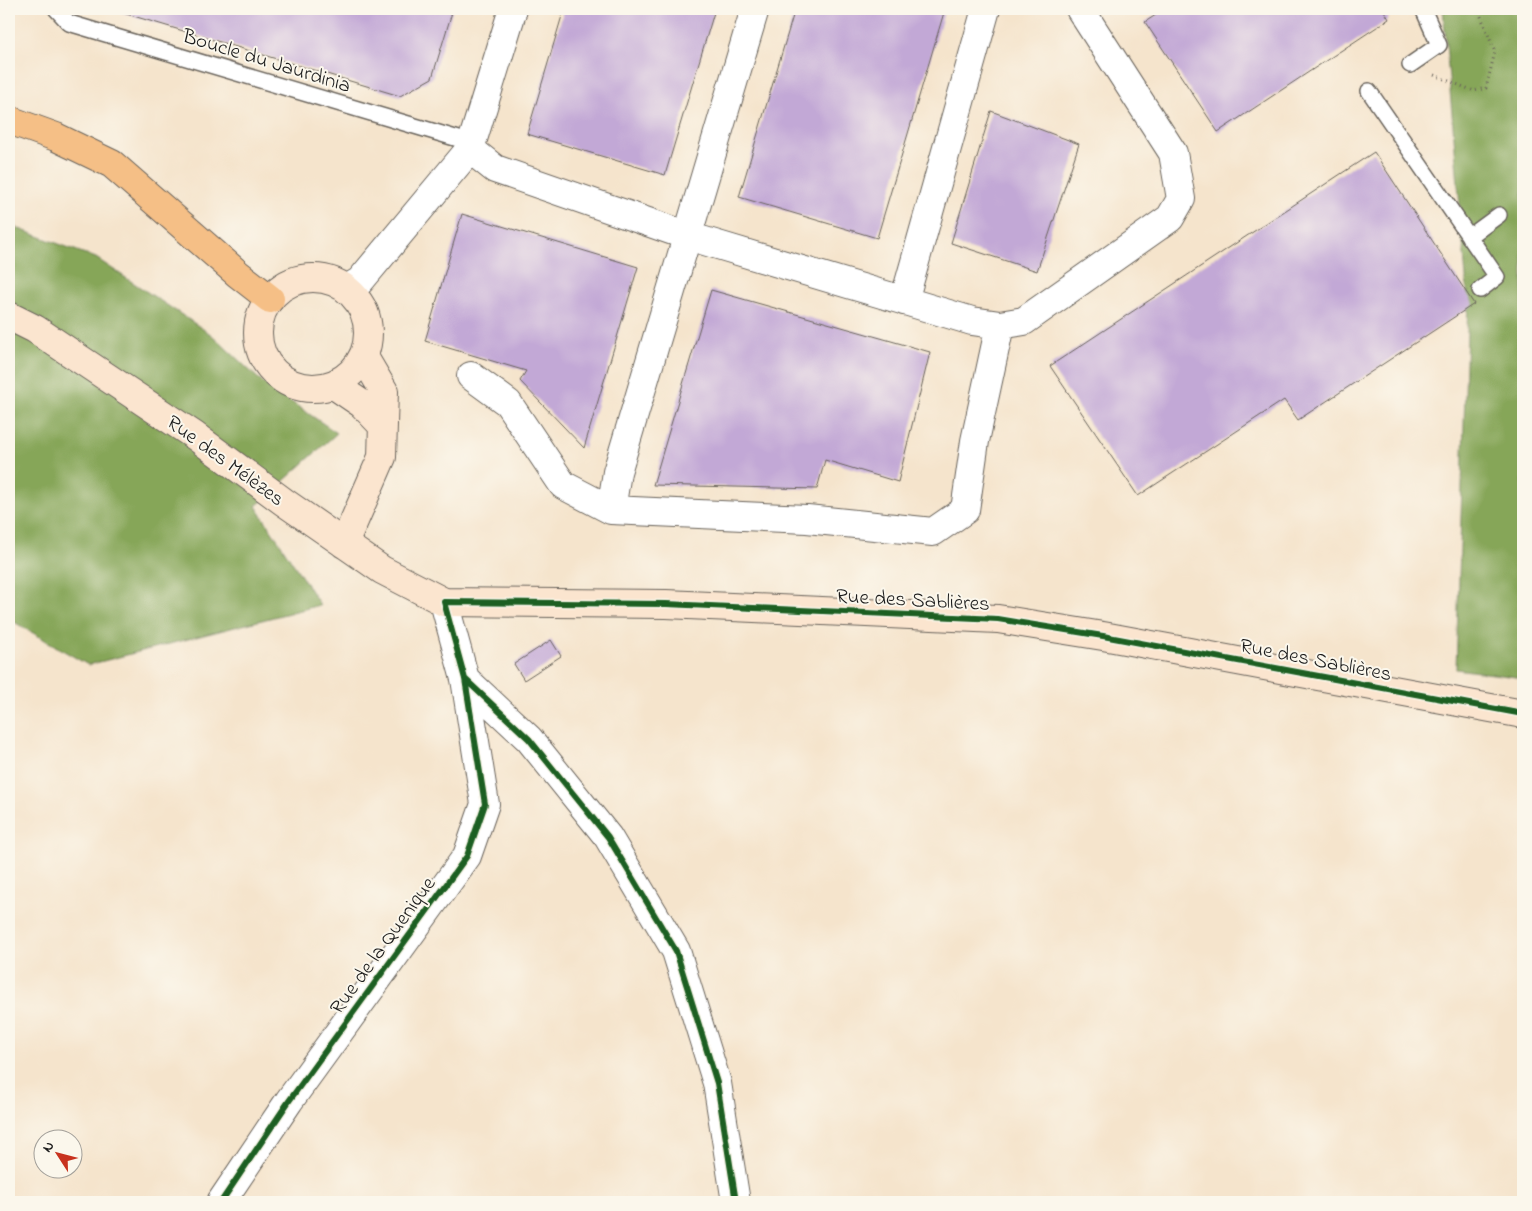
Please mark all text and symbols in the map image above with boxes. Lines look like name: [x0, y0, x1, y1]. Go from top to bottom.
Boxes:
street label: Boucle du Jaurdinia: [178, 22, 354, 102]
street label: Rue des Mélèzes: [160, 409, 290, 515]
street label: Rue des Sablières: [835, 582, 991, 620]
street label: Rue des Sablières: [1237, 632, 1394, 690]
street label: Rue de la Quenique: [323, 871, 444, 1021]
north arrow: [32, 1128, 82, 1178]
text: N: [37, 1137, 60, 1157]

